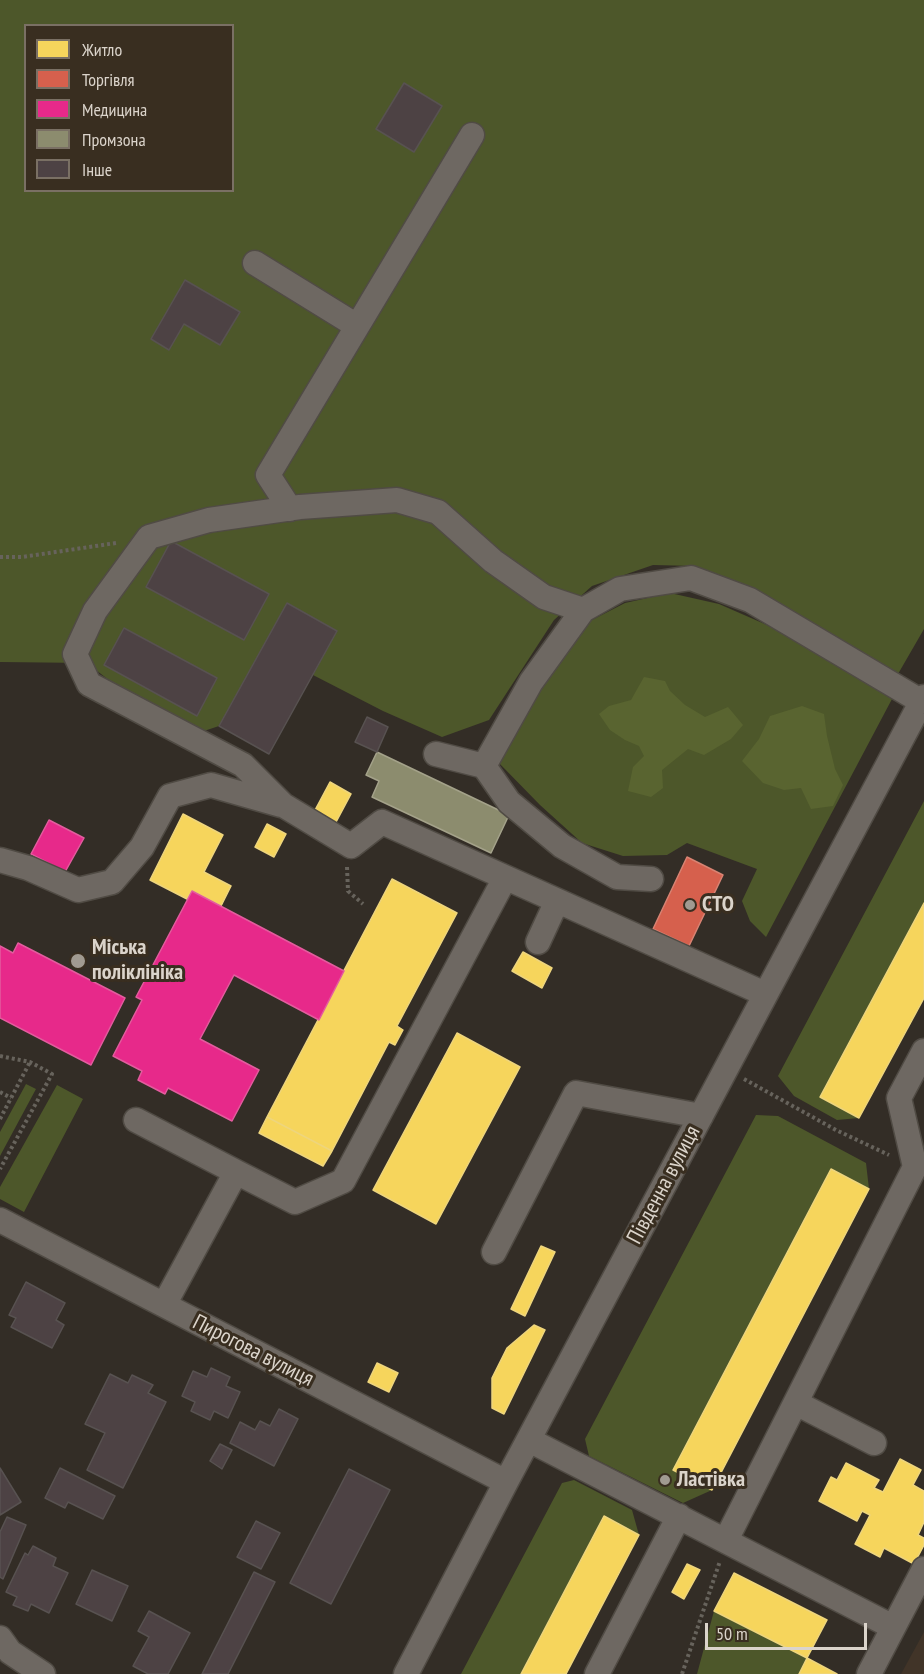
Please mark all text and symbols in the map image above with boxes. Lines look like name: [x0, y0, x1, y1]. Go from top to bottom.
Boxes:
legend: [24, 24, 234, 192]
text: Житло: [82, 38, 122, 61]
text: Торгівля: [82, 68, 135, 91]
text: Медицина: [82, 98, 147, 121]
text: Промзона: [82, 128, 146, 151]
text: Інше: [82, 158, 112, 181]
place label: СТО: [702, 892, 734, 918]
marker: СТО: [683, 898, 697, 912]
place label: Міська поліклініка: [92, 935, 183, 986]
marker: Міська поліклініка: [69, 952, 87, 970]
street label: Південна вулиця: [622, 1121, 706, 1249]
street label: Пирогова вулиця: [188, 1309, 318, 1393]
place label: Ластівка: [677, 1467, 745, 1493]
marker: Ластівка: [658, 1473, 672, 1487]
scale bar: [708, 1611, 870, 1649]
text: 50 m: [716, 1622, 748, 1645]

